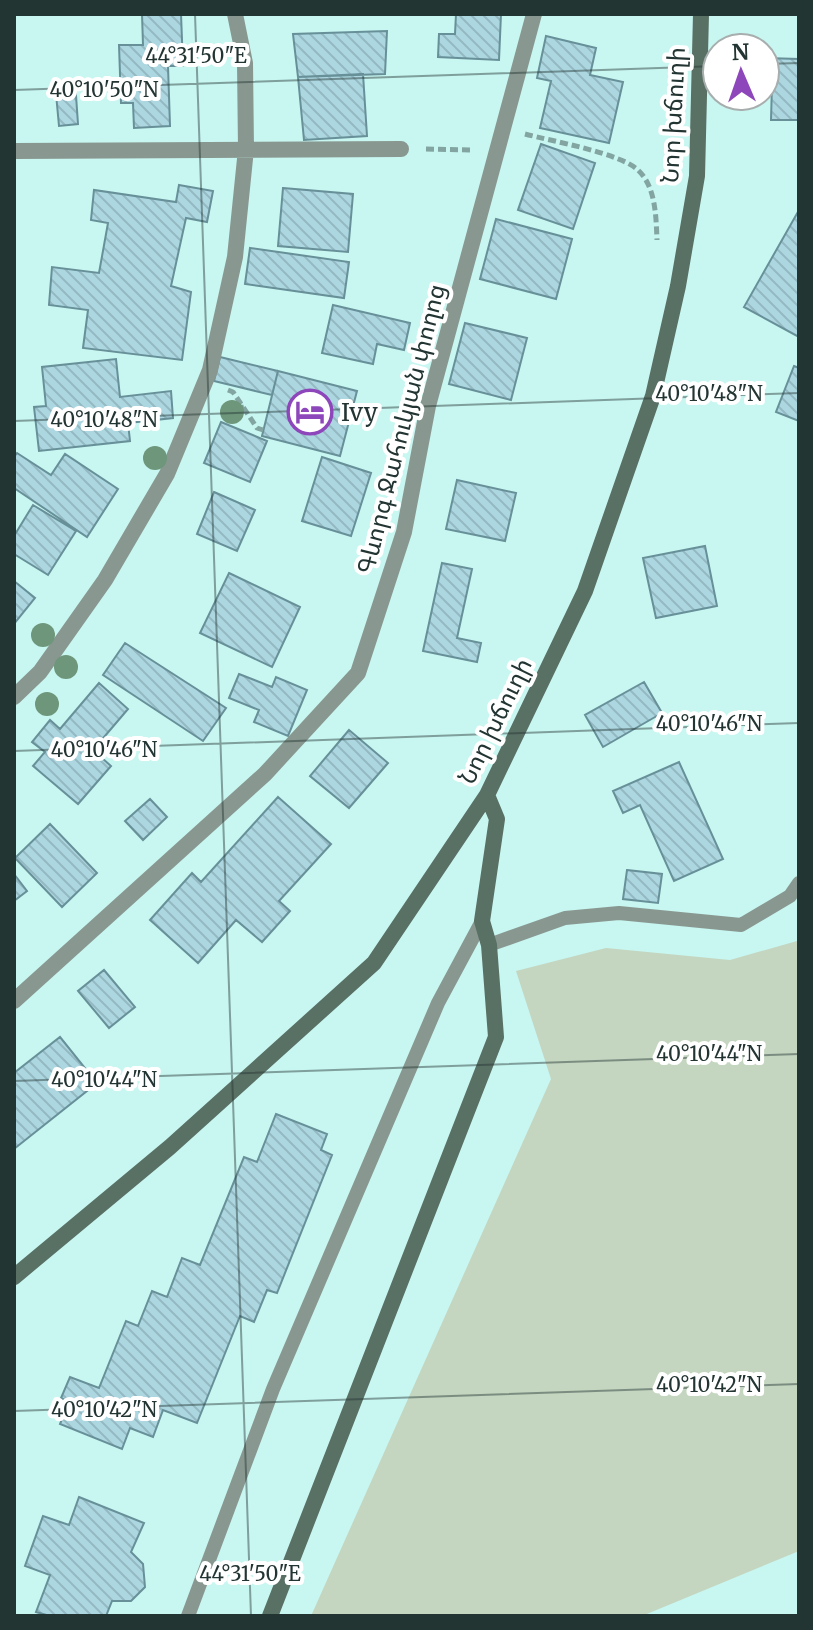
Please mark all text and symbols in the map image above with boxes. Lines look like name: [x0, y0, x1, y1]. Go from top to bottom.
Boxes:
north arrow: [701, 32, 781, 112]
text: N: [731, 38, 750, 66]
text: 44°31'50"E: [145, 43, 247, 68]
street label: Նոր խճուղի: [654, 46, 692, 184]
text: 40°10'50"N: [49, 77, 159, 102]
street label: Գևորգ Ջահուկյան փողոց: [350, 281, 452, 577]
text: 40°10'48"N: [655, 381, 763, 406]
hotel icon: Ivy: [286, 388, 334, 436]
place label: Ivy: [341, 397, 378, 428]
text: 40°10'48"N: [50, 407, 158, 432]
street label: Նոր խճուղի: [451, 653, 539, 789]
text: 40°10'46"N: [656, 711, 763, 736]
text: 40°10'46"N: [51, 737, 158, 762]
text: 40°10'44"N: [656, 1041, 763, 1066]
text: 40°10'44"N: [51, 1067, 158, 1092]
text: 40°10'42"N: [656, 1372, 763, 1397]
text: 40°10'42"N: [51, 1397, 158, 1422]
text: 44°31'50"E: [199, 1561, 301, 1586]

